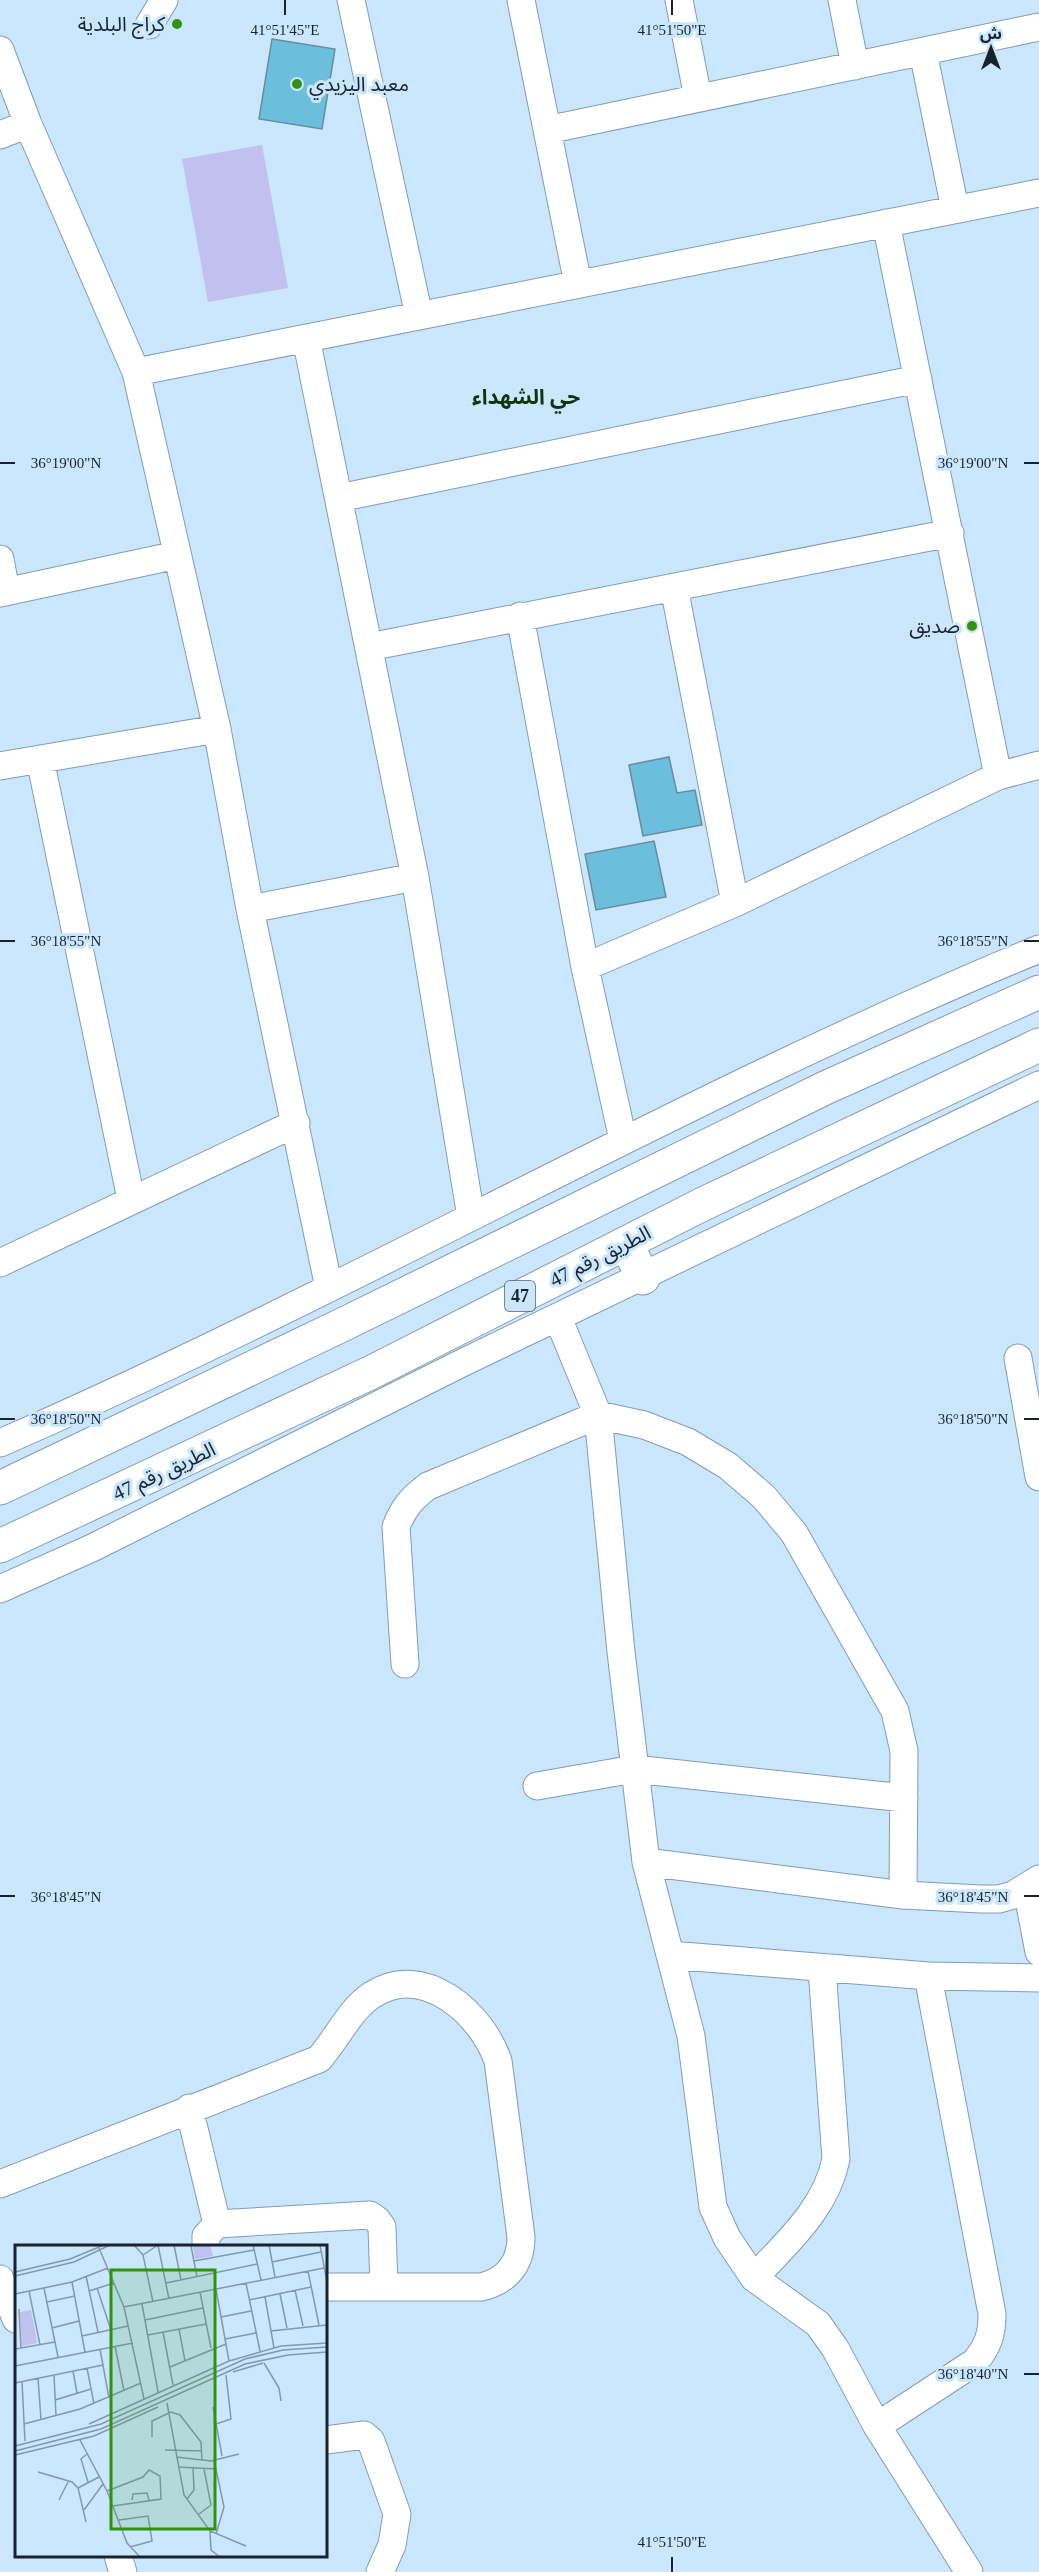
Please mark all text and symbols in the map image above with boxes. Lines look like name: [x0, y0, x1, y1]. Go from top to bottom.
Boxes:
place label: كراج البلدية: [78, 13, 166, 39]
marker: كراج البلدية: [170, 17, 184, 31]
north arrow: [961, 18, 1021, 78]
text: 41°51'45"E: [251, 22, 320, 38]
text: 41°51'50"E: [638, 22, 707, 38]
text: ش: [980, 25, 1002, 43]
place label: معبد اليزيدي: [309, 73, 409, 100]
marker: معبد اليزيدي: [290, 77, 304, 91]
district label: حي الشهداء: [472, 385, 580, 414]
text: 36°19'00"N: [31, 455, 101, 471]
text: 36°19'00"N: [938, 455, 1008, 471]
place label: صديق: [909, 615, 960, 639]
marker: صديق: [965, 619, 979, 633]
text: 36°18'55"N: [31, 933, 101, 949]
text: 36°18'55"N: [938, 933, 1008, 949]
street label: الطريق رقم 47: [546, 1221, 656, 1294]
road number: 47: [505, 1281, 535, 1311]
text: 36°18'50"N: [31, 1411, 101, 1427]
text: 36°18'50"N: [938, 1411, 1008, 1427]
street label: الطريق رقم 47: [109, 1438, 220, 1508]
text: 36°18'45"N: [31, 1889, 101, 1905]
text: 36°18'45"N: [938, 1889, 1008, 1905]
inset map: [15, 2245, 327, 2557]
text: 36°18'40"N: [938, 2366, 1008, 2382]
text: 41°51'50"E: [638, 2534, 707, 2550]

